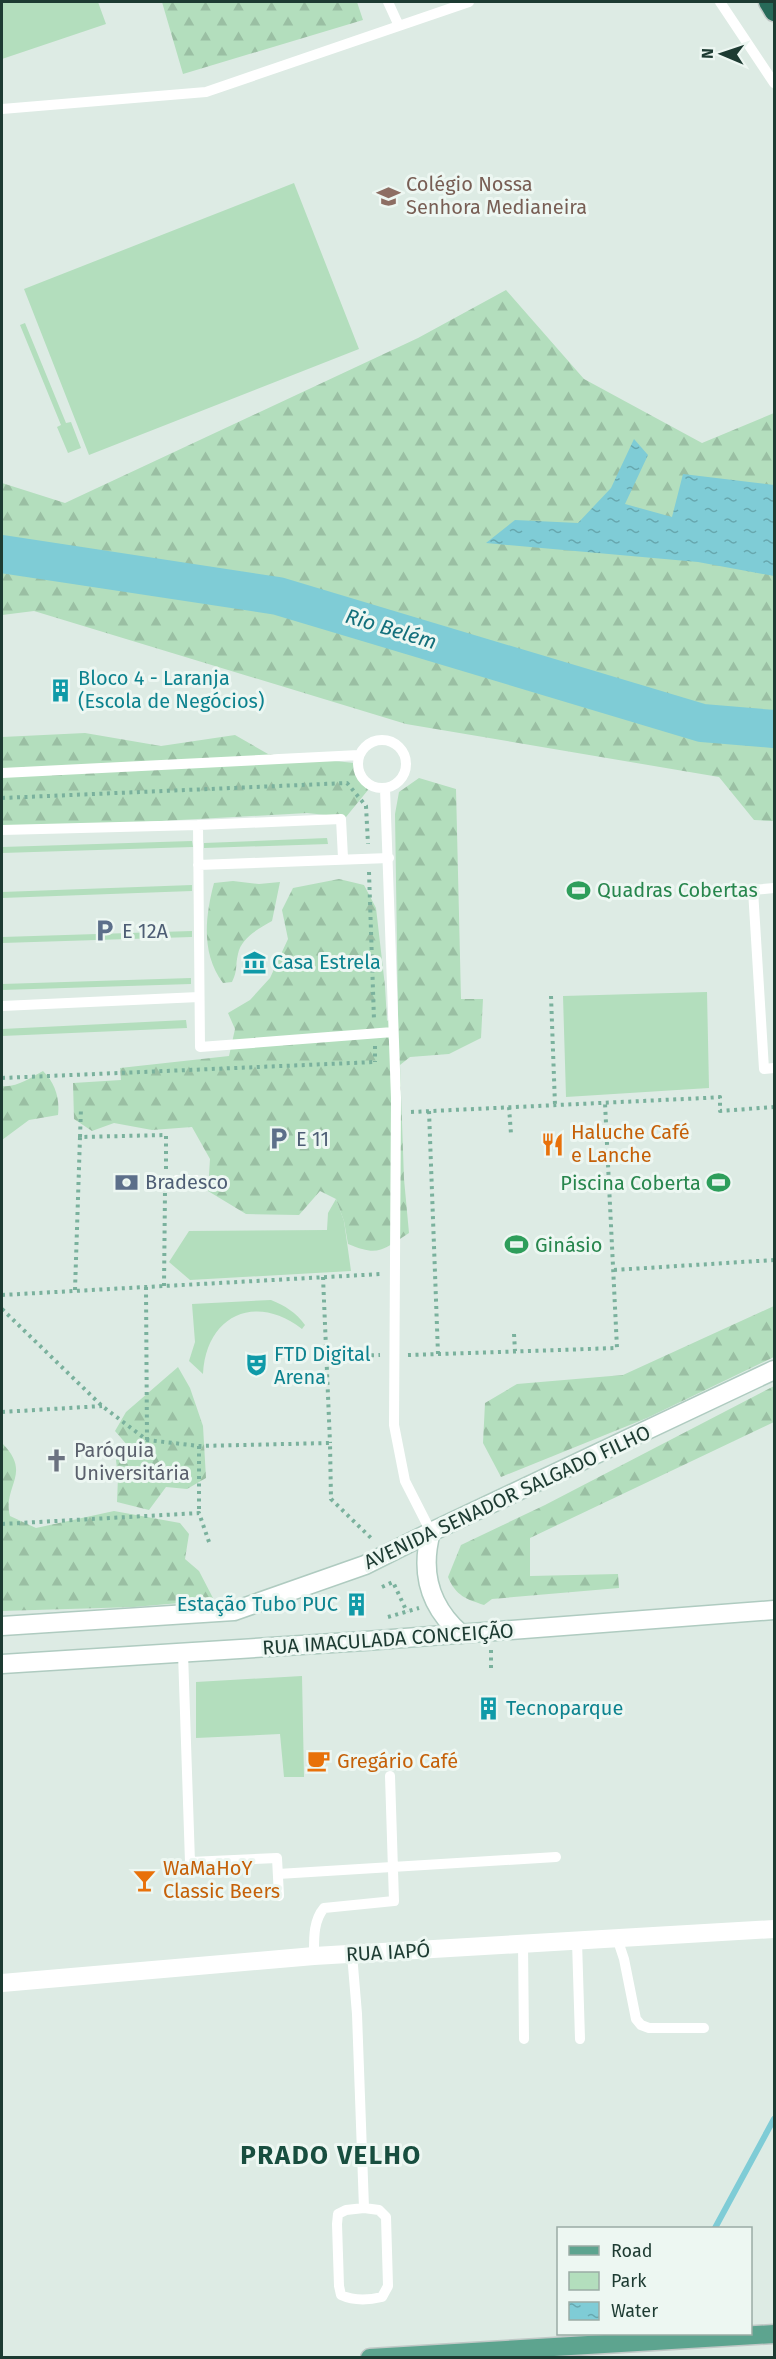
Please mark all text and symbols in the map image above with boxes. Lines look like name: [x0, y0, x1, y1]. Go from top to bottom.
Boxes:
north arrow: [692, 24, 752, 84]
text: N: [698, 48, 717, 59]
place label: Colégio Nossa Senhora Medianeira: [406, 172, 587, 219]
school or university icon: Colégio Nossa Senhora Medianeira: [375, 183, 401, 209]
water label: Rio Belém: [342, 603, 440, 655]
place label: Bloco 4 - Laranja (Escola de Negócios): [78, 666, 264, 713]
building icon: Bloco 4 - Laranja (Escola de Negócios): [47, 677, 73, 703]
sports icon: Quadras Cobertas: [566, 877, 592, 903]
place label: Quadras Cobertas: [597, 878, 758, 902]
parking icon: E 12A: [91, 918, 117, 944]
place label: E 12A: [122, 919, 169, 943]
museum icon: Casa Estrela: [241, 949, 267, 975]
place label: Casa Estrela: [272, 950, 381, 974]
place label: Haluche Café e Lanche: [571, 1120, 690, 1167]
parking icon: E 11: [265, 1126, 291, 1152]
place label: E 11: [296, 1127, 329, 1151]
restaurant icon: Haluche Café e Lanche: [540, 1131, 566, 1157]
bank icon: Bradesco: [114, 1169, 140, 1195]
place label: Bradesco: [145, 1170, 228, 1194]
sports icon: Piscina Coberta: [706, 1170, 732, 1196]
place label: Piscina Coberta: [560, 1171, 701, 1195]
sports icon: Ginásio: [504, 1232, 530, 1258]
place label: Ginásio: [535, 1233, 602, 1257]
place label: FTD Digital Arena: [274, 1342, 371, 1389]
theatre icon: FTD Digital Arena: [243, 1352, 269, 1378]
street label: AVENIDA SENADOR SALGADO FILHO: [360, 1420, 654, 1574]
place label: Paróquia Universitária: [74, 1438, 190, 1485]
church icon: Paróquia Universitária: [43, 1448, 69, 1474]
building icon: Estação Tubo PUC: [343, 1591, 369, 1617]
place label: Estação Tubo PUC: [177, 1592, 338, 1617]
street label: RUA IMACULADA CONCEIÇÃO: [261, 1618, 515, 1661]
building icon: Tecnoparque: [475, 1695, 501, 1721]
place label: Tecnoparque: [506, 1696, 623, 1720]
cafe icon: Gregário Café: [306, 1748, 332, 1774]
place label: Gregário Café: [337, 1749, 458, 1773]
place label: WaMaHoY Classic Beers: [163, 1856, 280, 1903]
bar icon: WaMaHoY Classic Beers: [132, 1867, 158, 1893]
street label: RUA IAPÓ: [345, 1938, 431, 1966]
district label: PRADO VELHO: [240, 2140, 422, 2171]
legend: [557, 2227, 752, 2335]
text: Road: [611, 2240, 653, 2262]
text: Park: [611, 2270, 647, 2292]
text: Water: [611, 2300, 658, 2322]

